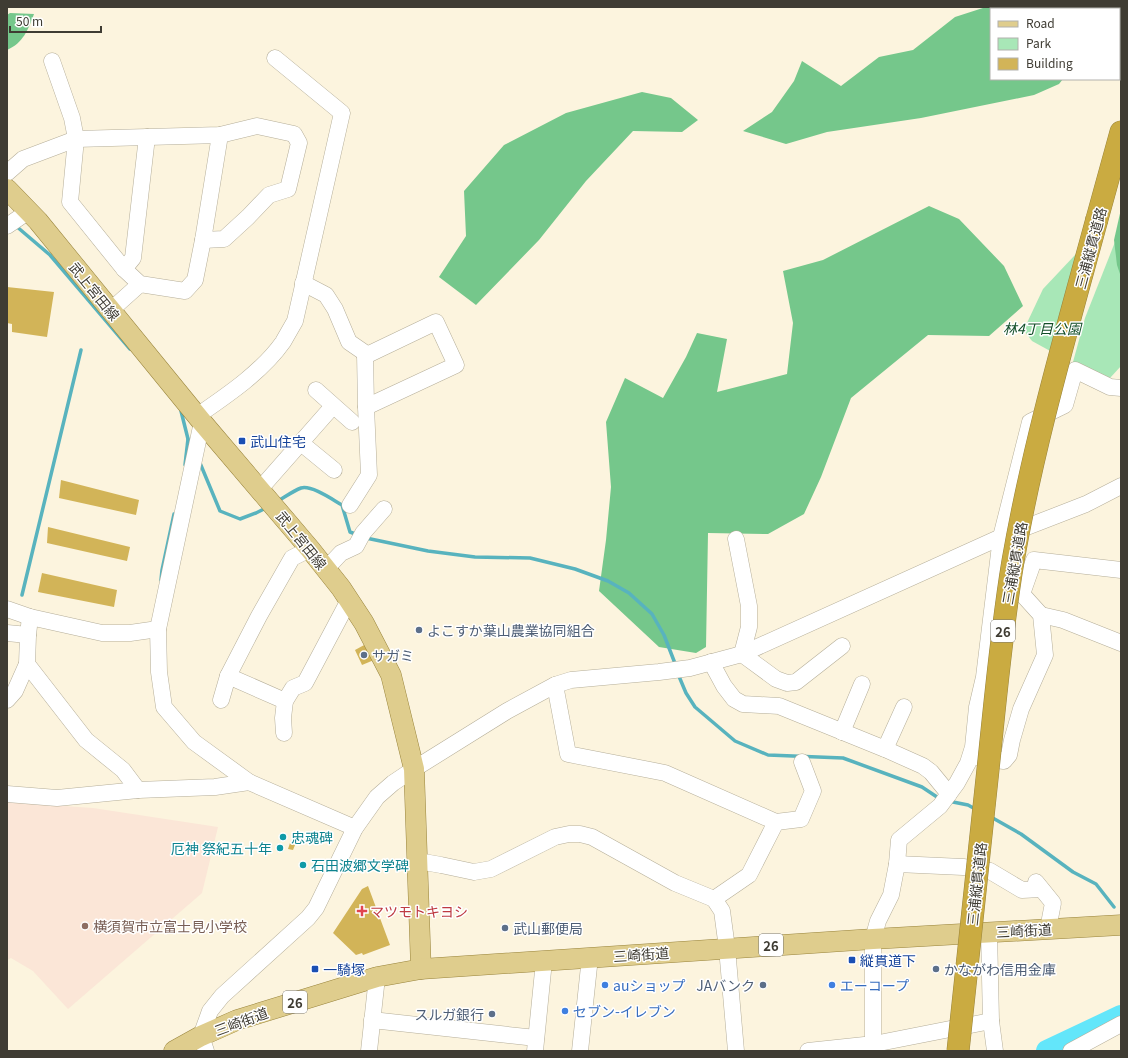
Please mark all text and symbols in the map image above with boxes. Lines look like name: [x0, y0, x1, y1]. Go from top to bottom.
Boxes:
scale bar: [10, 8, 101, 34]
legend: [990, 8, 1120, 80]
text: 50 m: [16, 12, 43, 29]
text: Road: [1026, 14, 1055, 31]
text: Park: [1026, 34, 1051, 51]
text: Building: [1026, 54, 1073, 71]
street label: 三浦縦貫道路: [1069, 205, 1111, 291]
street label: 武上宮田線: [65, 258, 125, 324]
park label: 林4丁目公園: [1003, 318, 1083, 338]
place label: 武山住宅: [250, 431, 306, 451]
marker: 武山住宅: [237, 436, 247, 446]
street label: 武上宮田線: [272, 507, 332, 573]
street label: 三浦縦貫道路: [997, 520, 1031, 606]
place label: よこすか葉山農業協同組合: [427, 620, 595, 640]
road number: 26: [991, 620, 1015, 642]
marker: よこすか葉山農業協同組合: [414, 625, 424, 635]
place label: サガミ: [372, 645, 414, 665]
marker: サガミ: [359, 650, 369, 660]
place label: 忠魂碑: [291, 827, 333, 847]
marker: 忠魂碑: [278, 832, 288, 842]
place label: 厄神 祭紀五十年: [171, 838, 272, 858]
street label: 三浦縦貫道路: [962, 841, 990, 927]
marker: 厄神 祭紀五十年: [275, 843, 285, 853]
place label: 石田波郷文学碑: [311, 855, 409, 875]
marker: 石田波郷文学碑: [298, 860, 308, 870]
place label: マツモトキヨシ: [370, 901, 468, 921]
marker: マツモトキヨシ: [357, 906, 367, 916]
place label: 横須賀市立富士見小学校: [93, 916, 247, 936]
place label: 武山郵便局: [513, 918, 583, 938]
street label: 三崎街道: [996, 919, 1052, 941]
marker: 横須賀市立富士見小学校: [80, 921, 90, 931]
marker: 武山郵便局: [500, 923, 510, 933]
road number: 26: [759, 934, 783, 956]
street label: 三崎街道: [612, 942, 670, 966]
place label: 縦貫道下: [860, 950, 916, 970]
marker: 縦貫道下: [847, 955, 857, 965]
place label: 一騎塚: [323, 959, 365, 979]
place label: かながわ信用金庫: [944, 959, 1056, 979]
marker: 一騎塚: [310, 964, 320, 974]
marker: かながわ信用金庫: [931, 964, 941, 974]
place label: auショップ: [613, 975, 685, 995]
place label: JAバンク: [696, 975, 755, 995]
place label: エーコープ: [840, 975, 909, 995]
marker: auショップ: [600, 980, 610, 990]
marker: JAバンク: [758, 980, 768, 990]
marker: エーコープ: [827, 980, 837, 990]
road number: 26: [283, 991, 307, 1013]
place label: セブン-イレブン: [573, 1001, 676, 1021]
street label: 三崎街道: [211, 1002, 271, 1040]
place label: スルガ銀行: [414, 1004, 484, 1024]
marker: セブン-イレブン: [560, 1006, 570, 1016]
marker: スルガ銀行: [487, 1009, 497, 1019]

